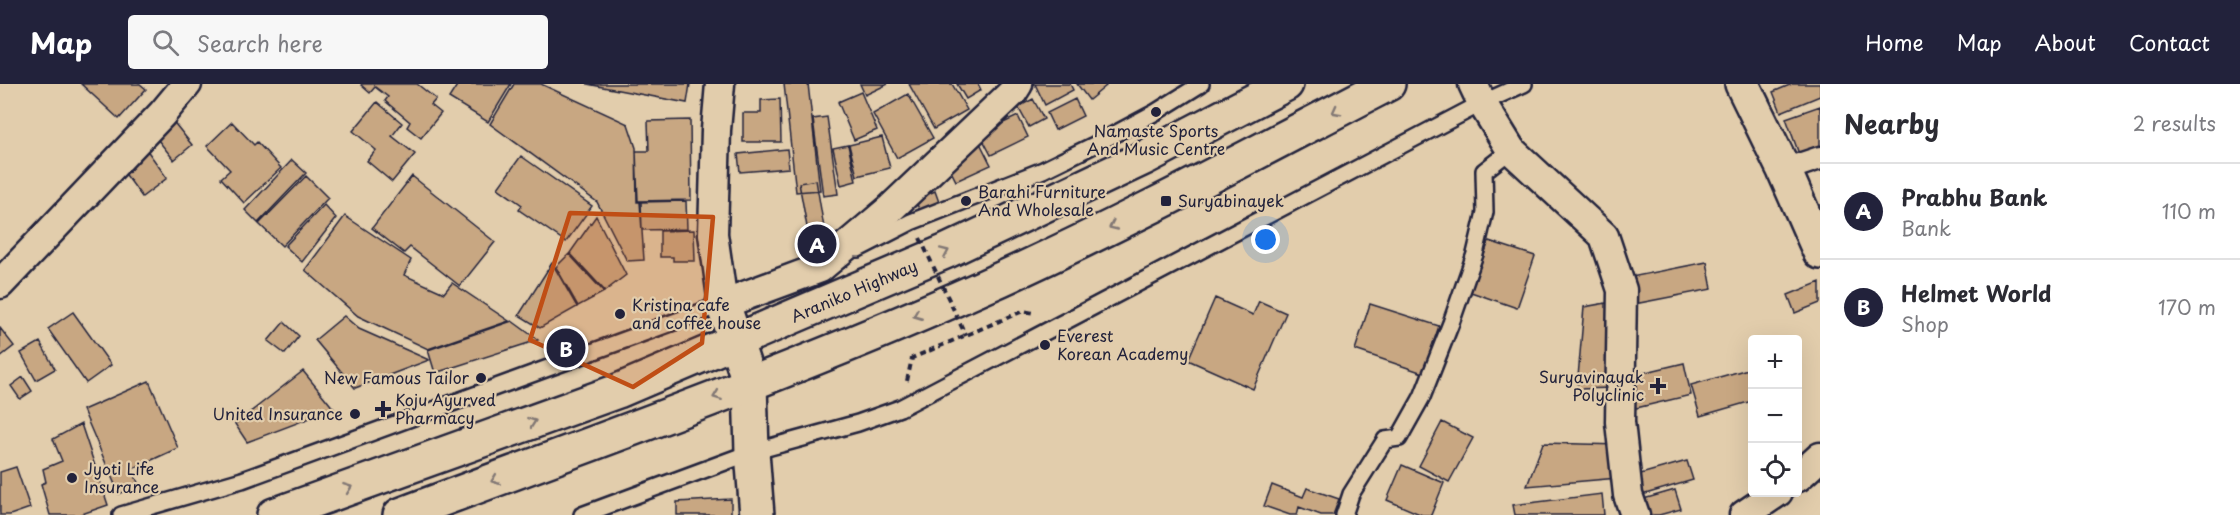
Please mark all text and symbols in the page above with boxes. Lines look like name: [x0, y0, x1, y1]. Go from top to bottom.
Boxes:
search box: [128, 15, 548, 69]
text: Map: [30, 21, 92, 64]
icon: search: [149, 26, 182, 59]
text: Search here: [197, 26, 323, 59]
text: Home: [1865, 26, 1924, 58]
text: Map: [1957, 26, 2002, 58]
text: About: [2035, 26, 2096, 58]
text: Contact: [2129, 26, 2210, 58]
one-way arrow: [1332, 104, 1342, 115]
text: Nearby: [1844, 104, 1939, 143]
marker: Namaste Sports And Music Centre: [1149, 105, 1163, 119]
text: 2 results: [2133, 108, 2216, 138]
place label: Namaste Sports And Music Centre: [1087, 118, 1225, 160]
place label: Barahi Furniture And Wholesale: [978, 179, 1106, 221]
text: Prabhu Bank: [1901, 180, 2048, 213]
place label: Suryabinayek: [1178, 188, 1284, 212]
marker: Barahi Furniture And Wholesale: [959, 194, 973, 208]
marker: Suryabinayek: [1159, 194, 1173, 208]
text: A: [1856, 196, 1871, 226]
text: 110 m: [2162, 196, 2216, 226]
text: Bank: [1901, 213, 1951, 243]
one-way arrow: [1109, 218, 1120, 230]
pin: A: [798, 222, 836, 266]
your location: [1251, 225, 1280, 254]
one-way arrow: [939, 247, 950, 259]
street label: Araniko Highway: [787, 253, 921, 328]
text: Helmet World: [1901, 276, 2051, 309]
place label: Kristina cafe and coffee house: [632, 292, 762, 334]
text: B: [1857, 292, 1870, 322]
text: 170 m: [2158, 292, 2216, 322]
marker: Kristina cafe and coffee house: [613, 307, 627, 321]
one-way arrow: [912, 308, 923, 320]
text: Shop: [1901, 309, 1949, 339]
place label: Everest Korean Academy: [1057, 323, 1188, 365]
pin: B: [546, 326, 586, 370]
map controls: [1748, 335, 1802, 497]
button: +: [1748, 335, 1802, 389]
marker: Everest Korean Academy: [1038, 338, 1052, 352]
place label: Suryavinayak Polyclinic: [1539, 364, 1644, 406]
place label: New Famous Tailor: [324, 365, 470, 389]
marker: New Famous Tailor: [474, 371, 488, 385]
marker: Suryavinayak Polyclinic: [1649, 377, 1667, 395]
place label: Koju Ayurved Pharmacy: [395, 387, 496, 429]
one-way arrow: [712, 389, 722, 402]
button: −: [1748, 389, 1802, 443]
place label: United Insurance: [213, 401, 343, 425]
marker: Koju Ayurved Pharmacy: [376, 402, 390, 416]
marker: United Insurance: [348, 407, 362, 421]
one-way arrow: [526, 416, 537, 429]
button: locate: [1748, 443, 1802, 497]
place label: Jyoti Life Insurance: [84, 456, 159, 498]
marker: Jyoti Life Insurance: [65, 471, 79, 485]
one-way arrow: [490, 472, 501, 485]
one-way arrow: [342, 483, 353, 495]

